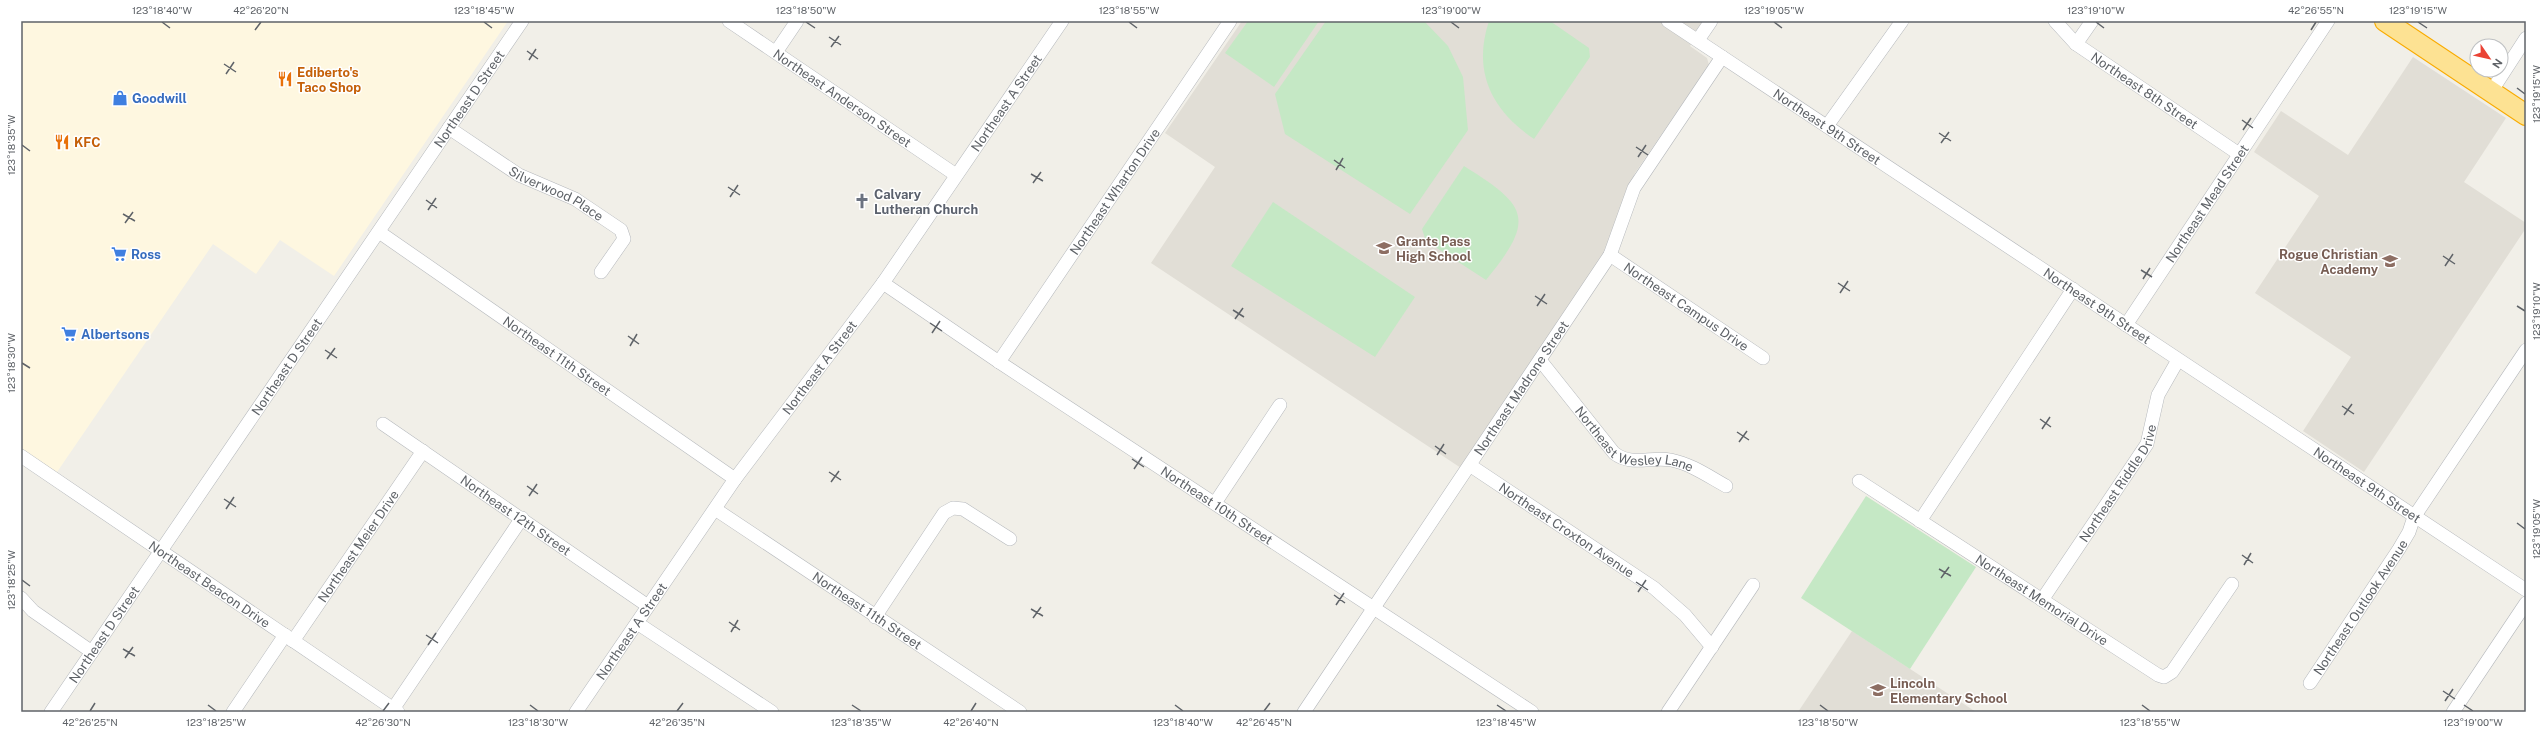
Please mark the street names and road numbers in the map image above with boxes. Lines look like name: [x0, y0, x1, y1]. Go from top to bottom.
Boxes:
street label: Northeast Anderson Street: [770, 46, 914, 150]
street label: Northeast D Street: [431, 48, 508, 150]
street label: Northeast 8th Street: [2088, 49, 2201, 132]
street label: Northeast A Street: [968, 52, 1045, 154]
street label: Northeast 9th Street: [1770, 86, 1883, 168]
street label: Northeast Wharton Drive: [1067, 126, 1163, 258]
street label: Northeast Mead Street: [2163, 142, 2252, 266]
street label: Silverwood Place: [506, 163, 606, 224]
street label: Northeast Campus Drive: [1621, 259, 1751, 354]
street label: Northeast 9th Street: [2040, 265, 2153, 347]
street label: Northeast 11th Street: [500, 313, 614, 399]
street label: Northeast D Street: [249, 316, 325, 418]
street label: Northeast A Street: [779, 318, 860, 418]
street label: Northeast Madrone Street: [1471, 318, 1572, 458]
street label: Northeast Wesley Lane: [1572, 404, 1696, 475]
street label: Northeast Riddle Drive: [2076, 423, 2159, 545]
street label: Northeast 9th Street: [2310, 444, 2423, 526]
street label: Northeast 10th Street: [1158, 463, 1275, 548]
street label: Northeast 12th Street: [457, 472, 573, 559]
street label: Northeast Croxton Avenue: [1496, 480, 1637, 581]
street label: Northeast Meier Drive: [315, 487, 402, 605]
street label: Northeast Outlook Avenue: [2310, 537, 2411, 678]
street label: Northeast Beacon Drive: [146, 538, 273, 631]
street label: Northeast Memorial Drive: [1973, 552, 2111, 649]
street label: Northeast 11th Street: [810, 569, 924, 653]
street label: Northeast A Street: [593, 580, 670, 683]
street label: Northeast D Street: [66, 583, 143, 686]

